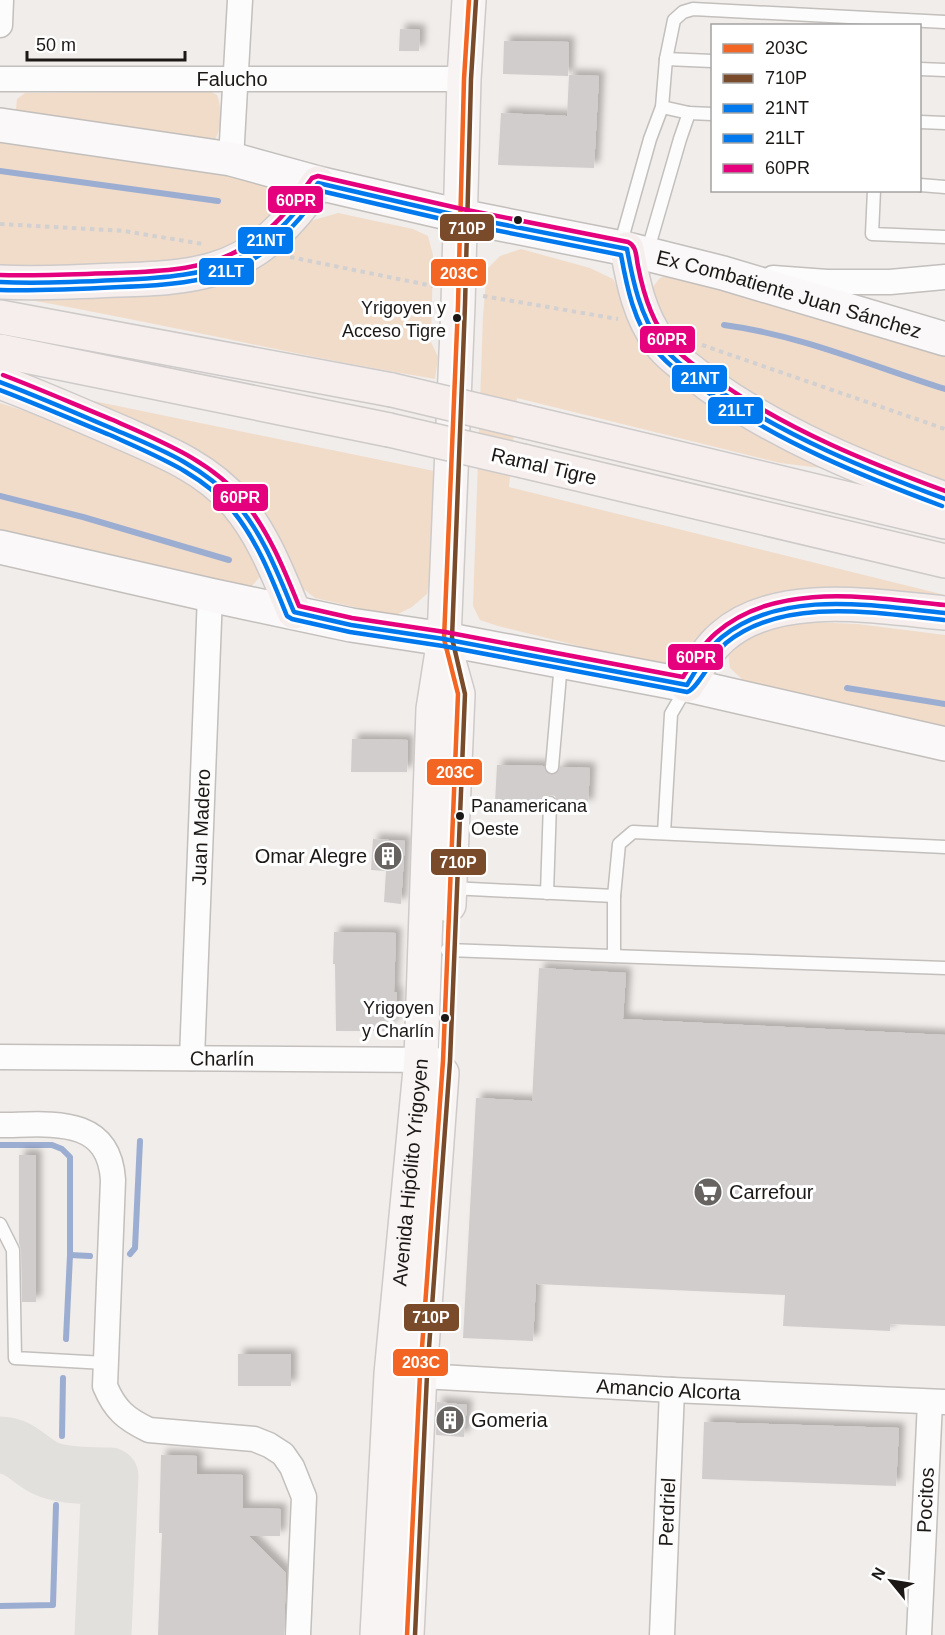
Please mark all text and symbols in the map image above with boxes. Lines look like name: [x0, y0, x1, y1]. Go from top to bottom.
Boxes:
scale bar: [27, 24, 184, 62]
legend: [711, 24, 921, 192]
text: 50 m: [36, 35, 76, 55]
text: 203C: [765, 38, 808, 58]
street label: Falucho: [196, 68, 268, 90]
text: 710P: [765, 68, 807, 88]
text: 21NT: [765, 98, 809, 118]
text: 21LT: [765, 128, 805, 148]
text: 60PR: [765, 158, 810, 178]
line badge: 60PR: [267, 185, 324, 214]
text: 60PR: [276, 192, 316, 209]
line badge: 710P: [439, 213, 495, 242]
unlabelled marker: [512, 214, 524, 226]
text: 710P: [448, 220, 486, 237]
line badge: 21NT: [237, 226, 294, 255]
text: 21NT: [246, 232, 286, 249]
street label: Ex Combatiente Juan Sánchez: [654, 246, 924, 342]
line badge: 21LT: [198, 257, 255, 286]
line badge: 203C: [430, 258, 487, 287]
text: 21LT: [208, 263, 244, 280]
text: 203C: [440, 265, 479, 282]
place label: Yrigoyen y Acceso Tigre: [342, 298, 446, 341]
marker: Yrigoyen y Acceso Tigre: [451, 312, 463, 324]
line badge: 60PR: [639, 325, 696, 354]
text: 60PR: [647, 331, 687, 348]
line badge: 21NT: [671, 364, 728, 393]
text: 21NT: [680, 370, 720, 387]
line badge: 21LT: [707, 396, 764, 425]
text: 21LT: [718, 402, 754, 419]
street label: Ramal Tigre: [489, 443, 599, 489]
line badge: 60PR: [212, 483, 269, 512]
text: 60PR: [220, 489, 260, 506]
line badge: 60PR: [667, 643, 724, 671]
text: 60PR: [676, 649, 716, 666]
line badge: 203C: [426, 758, 483, 786]
text: 203C: [436, 764, 475, 781]
street label: Juan Madero: [188, 768, 214, 886]
place label: Panamericana Oeste: [471, 796, 588, 839]
marker: Panamericana Oeste: [454, 810, 466, 822]
building icon: Omar Alegre: [372, 840, 404, 872]
place label: Omar Alegre: [255, 845, 367, 867]
line badge: 710P: [430, 848, 487, 876]
text: 710P: [439, 854, 477, 871]
place label: Yrigoyen y Charlín: [362, 998, 434, 1041]
marker: Yrigoyen y Charlín: [439, 1012, 451, 1024]
street label: Charlín: [190, 1047, 254, 1070]
street label: Avenida Hipólito Yrigoyen: [388, 1058, 432, 1287]
supermarket icon: Carrefour: [692, 1176, 724, 1208]
place label: Carrefour: [729, 1181, 814, 1203]
line badge: 710P: [403, 1303, 460, 1332]
text: 710P: [412, 1309, 450, 1326]
line badge: 203C: [392, 1348, 449, 1377]
text: 203C: [402, 1354, 441, 1371]
street label: Amancio Alcorta: [596, 1375, 742, 1404]
building icon: Gomeria: [434, 1404, 466, 1436]
place label: Gomeria: [471, 1409, 549, 1431]
street label: Pocitos: [913, 1467, 938, 1533]
street label: Perdriel: [655, 1477, 679, 1547]
north arrow: [861, 1551, 921, 1611]
text: N: [868, 1564, 889, 1583]

